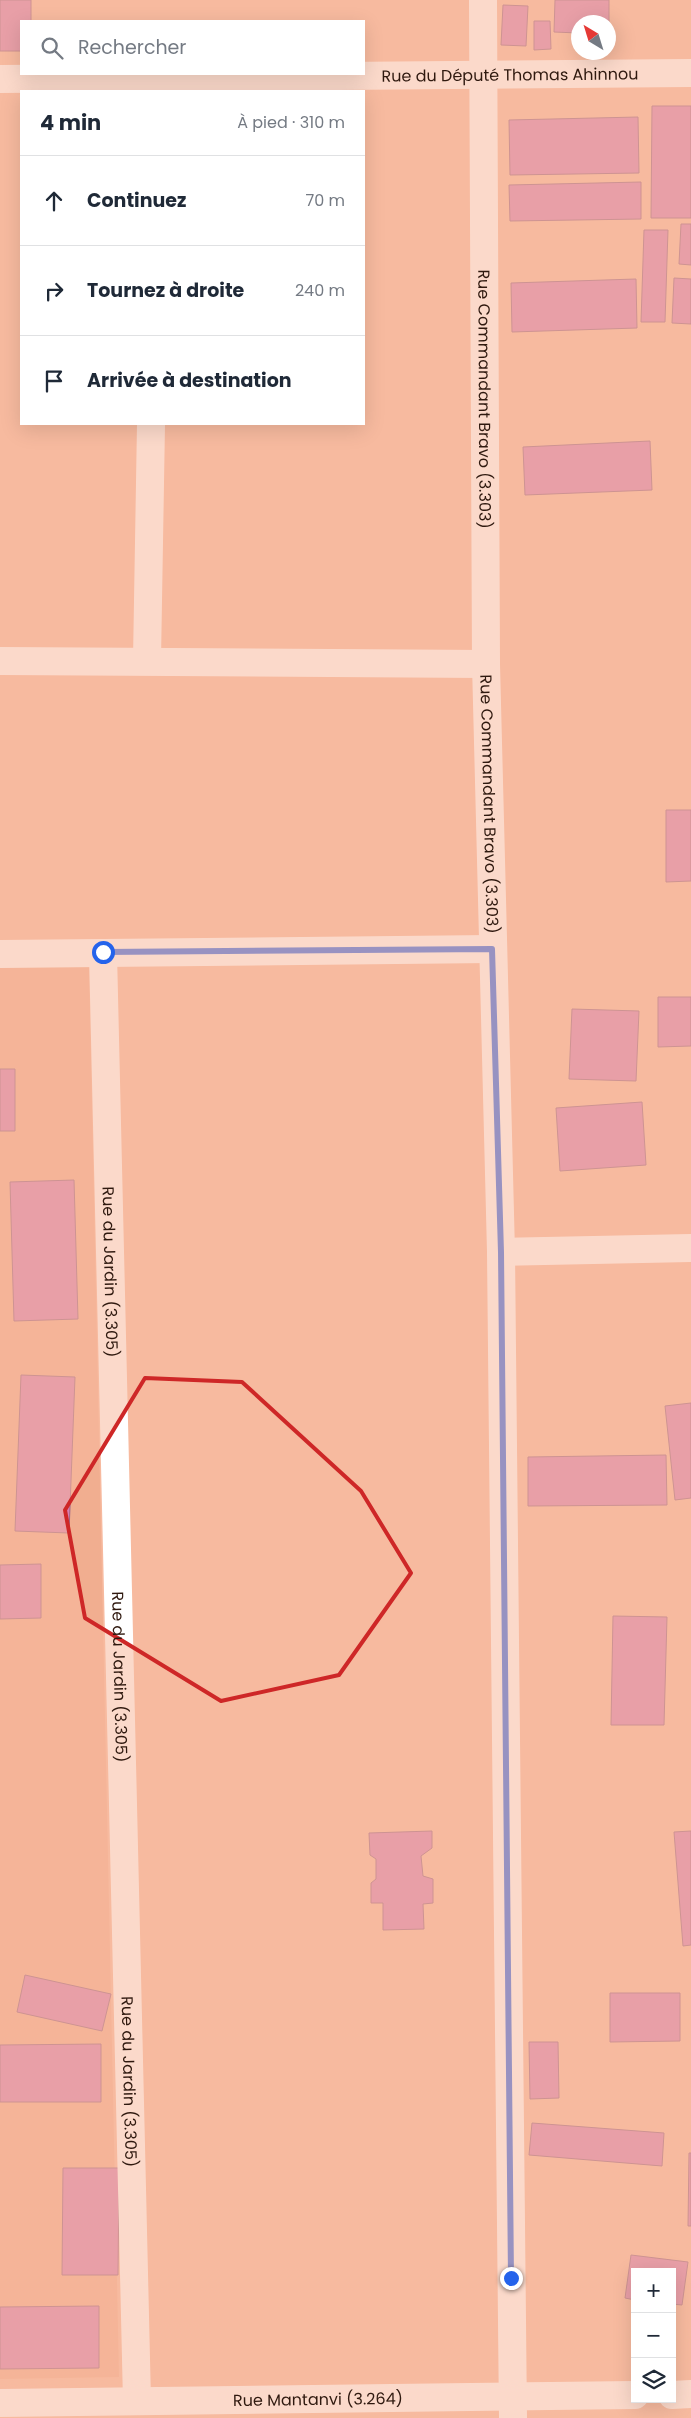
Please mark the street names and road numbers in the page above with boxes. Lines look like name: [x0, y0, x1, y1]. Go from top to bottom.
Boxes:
street label: Rue du Député Thomas Ahinnou: [381, 62, 639, 87]
street label: Rue Commandant Bravo (3.303): [473, 269, 497, 529]
street label: Rue Commandant Bravo (3.303): [475, 674, 504, 934]
street label: Rue du Jardin (3.305): [97, 1186, 124, 1358]
street label: Rue du Jardin (3.305): [106, 1591, 133, 1763]
street label: Rue du Jardin (3.305): [116, 1996, 143, 2167]
street label: Rue Mantanvi (3.264): [233, 2386, 403, 2412]

